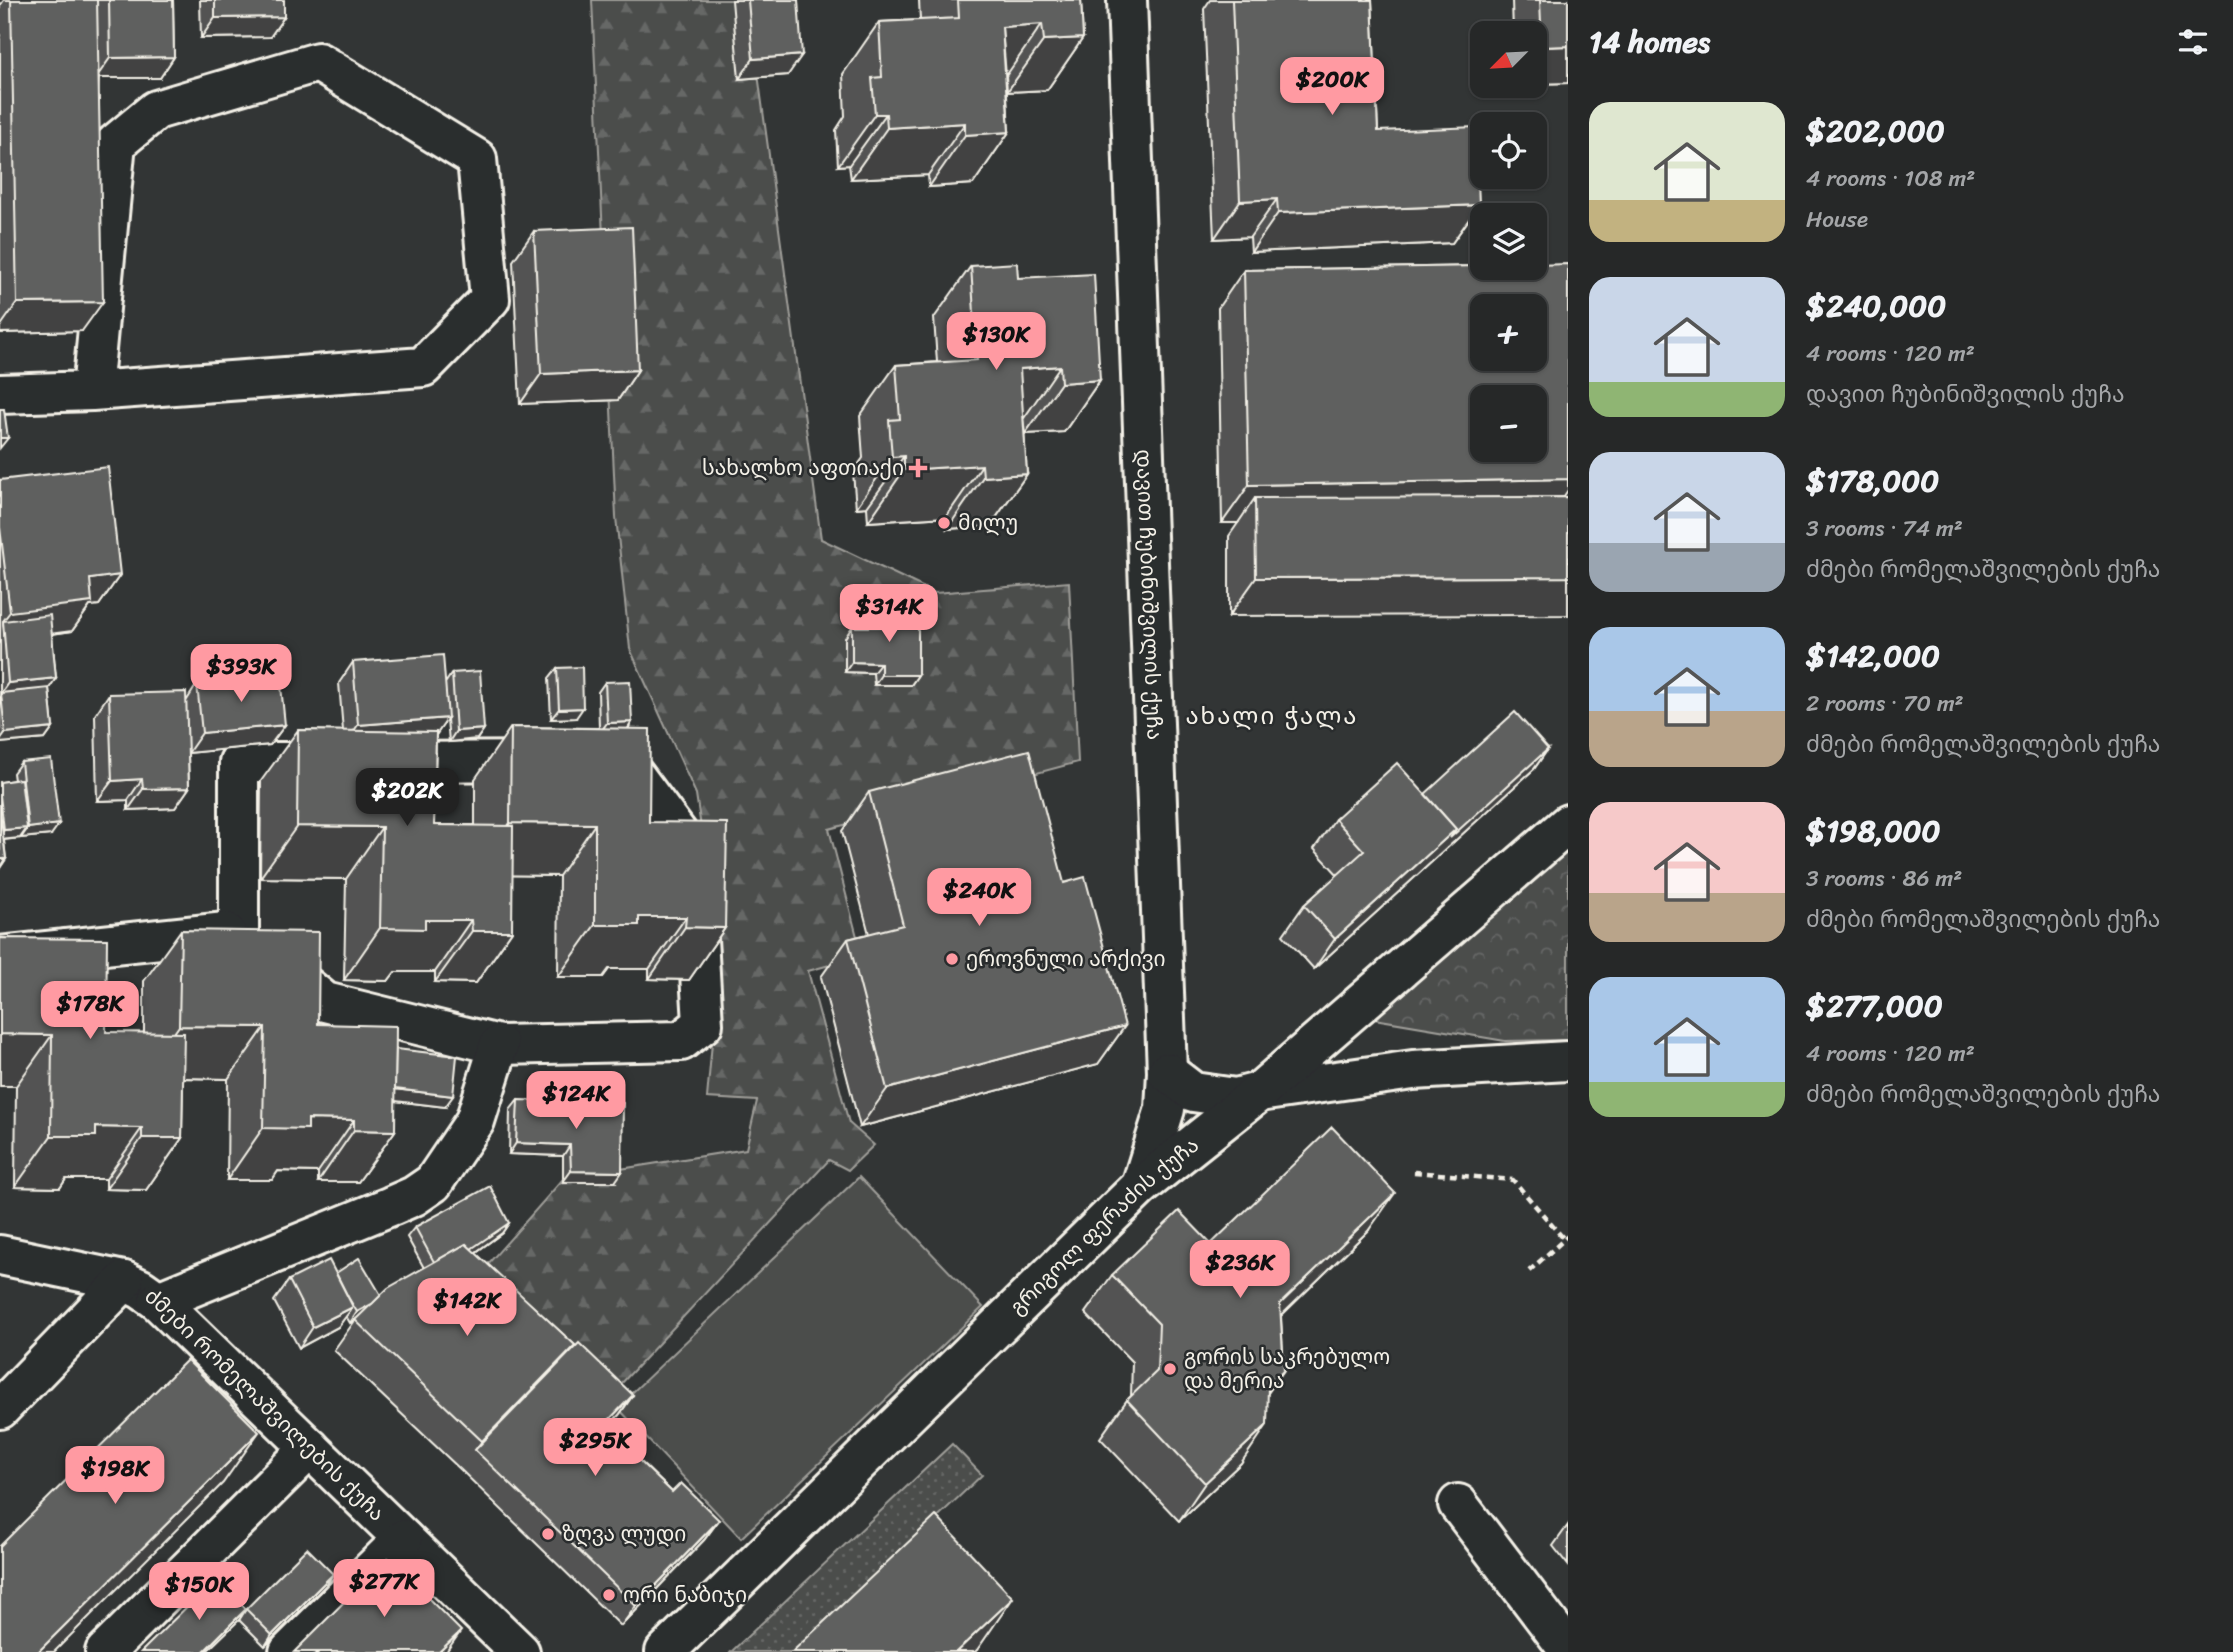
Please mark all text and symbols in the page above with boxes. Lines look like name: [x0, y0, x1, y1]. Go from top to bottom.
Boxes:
text: 14 homes: [1589, 15, 1710, 69]
north arrow: [1470, 21, 1547, 98]
map controls: [1470, 21, 1547, 462]
icon: filters: [2174, 23, 2212, 61]
pin: $200K: [1283, 58, 1381, 117]
text: $200K: [1296, 59, 1368, 100]
text: $202,000: [1806, 104, 1945, 158]
button: locate: [1470, 112, 1547, 189]
icon: home: [1645, 130, 1729, 214]
text: 4 rooms · 108 m²: [1806, 158, 1975, 199]
text: House: [1806, 199, 1868, 240]
button: layers: [1470, 203, 1547, 280]
text: $240,000: [1806, 279, 1946, 333]
button: +: [1470, 294, 1547, 371]
icon: home: [1645, 305, 1729, 389]
pin: $130K: [947, 312, 1045, 372]
text: $130K: [963, 314, 1029, 355]
text: 4 rooms · 120 m²: [1806, 333, 1975, 374]
text: დავით ჩუბინიშვილის ქუჩა: [1806, 374, 2125, 415]
button: −: [1470, 385, 1547, 462]
street label: დავით ჩუბინიშვილის ქუჩა: [1125, 448, 1174, 741]
place label: სახალხო აფთიაქი: [702, 449, 904, 487]
text: $178,000: [1806, 454, 1939, 508]
marker: სახალხო აფთიაქი: [910, 460, 926, 476]
icon: home: [1645, 480, 1729, 564]
place label: მილუ: [958, 504, 1018, 542]
text: 3 rooms · 74 m²: [1806, 508, 1963, 549]
marker: მილუ: [936, 515, 952, 531]
text: ძმები რომელაშვილების ქუჩა: [1806, 549, 2161, 590]
pin: $314K: [840, 584, 938, 644]
text: $314K: [856, 586, 922, 627]
text: $142,000: [1806, 629, 1940, 683]
pin: $393K: [192, 644, 290, 704]
text: $393K: [207, 646, 275, 687]
icon: home: [1645, 655, 1729, 739]
text: 2 rooms · 70 m²: [1806, 683, 1964, 724]
district label: ახალი ჭალა: [1185, 695, 1359, 737]
text: ძმები რომელაშვილების ქუჩა: [1806, 724, 2161, 765]
pin: $202K: [358, 768, 456, 828]
text: $202K: [372, 770, 442, 811]
text: $198,000: [1806, 804, 1941, 858]
icon: home: [1645, 830, 1729, 914]
text: 3 rooms · 86 m²: [1806, 858, 1962, 899]
pin: $240K: [930, 869, 1028, 928]
text: $240K: [943, 870, 1015, 911]
text: ძმები რომელაშვილების ქუჩა: [1806, 899, 2161, 940]
place label: ეროვნული არქივი: [966, 940, 1166, 978]
marker: ეროვნული არქივი: [944, 951, 960, 967]
text: $277,000: [1806, 979, 1943, 1033]
pin: $178K: [41, 982, 139, 1041]
text: $178K: [57, 983, 123, 1024]
icon: home: [1645, 1005, 1729, 1089]
text: 4 rooms · 120 m²: [1806, 1033, 1975, 1074]
pin: $124K: [527, 1072, 625, 1131]
text: $124K: [543, 1073, 609, 1114]
text: ძმები რომელაშვილების ქუჩა: [1806, 1074, 2161, 1115]
street label: გრიგოლ ფერაძის ქუჩა: [1000, 1127, 1208, 1325]
pin: $236K: [1191, 1240, 1289, 1300]
text: $236K: [1206, 1242, 1274, 1283]
street label: ძმები რომელაშვილების ქუჩა: [136, 1278, 394, 1531]
pin: $142K: [418, 1278, 516, 1338]
text: $142K: [434, 1280, 500, 1321]
place label: გორის საკრებულო და მერია: [1184, 1338, 1390, 1400]
marker: გორის საკრებულო და მერია: [1162, 1361, 1178, 1377]
pin: $295K: [546, 1418, 644, 1478]
text: $295K: [560, 1420, 630, 1461]
pin: $198K: [66, 1446, 164, 1506]
text: $198K: [81, 1448, 149, 1489]
place label: ზღვა ლუდი: [562, 1515, 686, 1553]
marker: ზღვა ლუდი: [540, 1526, 556, 1542]
pin: $277K: [335, 1560, 433, 1619]
text: $277K: [350, 1561, 419, 1602]
pin: $150K: [150, 1562, 248, 1622]
text: $150K: [165, 1564, 233, 1605]
place label: ორი ნაბიჯი: [623, 1576, 747, 1614]
marker: ორი ნაბიჯი: [601, 1587, 617, 1603]

